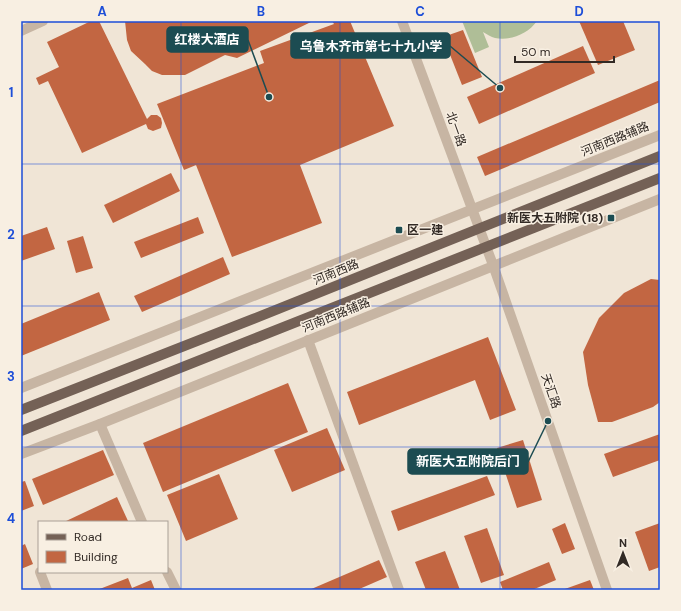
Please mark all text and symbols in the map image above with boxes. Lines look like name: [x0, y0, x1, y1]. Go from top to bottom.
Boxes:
text: A: [97, 3, 107, 20]
text: B: [257, 3, 265, 20]
text: C: [415, 3, 425, 20]
text: D: [574, 3, 584, 20]
callout: 红楼大酒店: [167, 27, 248, 52]
text: 红楼大酒店: [174, 31, 240, 48]
callout: 乌鲁木齐市第七十九小学: [291, 33, 450, 58]
text: 乌鲁木齐市第七十九小学: [299, 38, 443, 55]
scale bar: [515, 38, 614, 64]
text: 50 m: [521, 44, 550, 60]
text: 1: [9, 84, 13, 101]
street label: 北一路: [442, 109, 470, 149]
street label: 河南西路辅路: [579, 118, 651, 160]
place label: 新医大五附院 (18): [507, 210, 603, 226]
marker: 新医大五附院 (18): [606, 213, 616, 223]
place label: 区一建: [407, 222, 443, 238]
marker: 区一建: [394, 225, 404, 235]
text: 2: [7, 226, 15, 243]
street label: 河南西路: [311, 256, 361, 288]
street label: 河南西路辅路: [300, 294, 372, 336]
text: 3: [7, 368, 15, 385]
street label: 天汇路: [538, 371, 564, 411]
callout: 新医大五附院后门: [408, 449, 528, 474]
text: 新医大五附院后门: [416, 453, 520, 470]
text: 4: [7, 510, 15, 527]
legend: [38, 521, 168, 573]
text: Road: [74, 529, 102, 545]
north arrow: [603, 533, 643, 573]
text: N: [619, 536, 627, 550]
text: Building: [74, 549, 118, 565]

